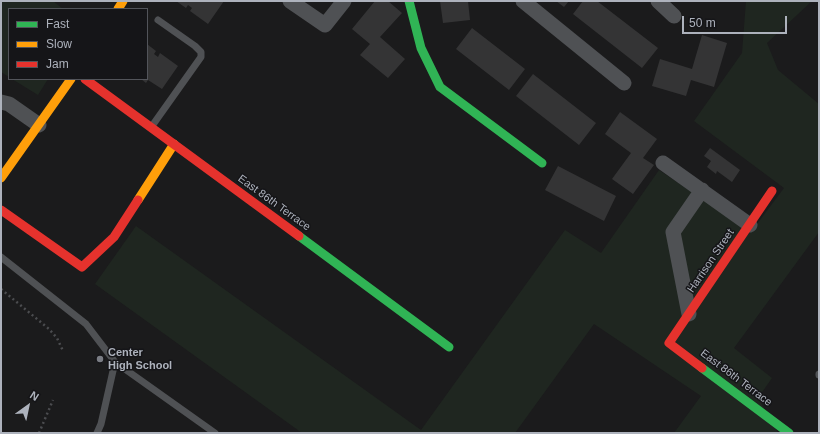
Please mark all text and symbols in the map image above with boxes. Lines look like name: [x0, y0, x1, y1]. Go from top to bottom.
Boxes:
legend: [8, 8, 148, 80]
scale bar: [684, 8, 789, 34]
text: 50 m: [689, 16, 716, 30]
text: Fast: [46, 17, 69, 31]
text: Slow: [46, 37, 72, 51]
text: Jam: [46, 57, 69, 71]
street label: East 86th Terrace: [235, 172, 313, 234]
street label: Harrison Street: [685, 227, 737, 295]
place label: Center High School: [108, 346, 172, 372]
street label: East 86th Terrace: [698, 347, 774, 409]
marker: Center High School: [95, 354, 105, 364]
north arrow: [8, 386, 48, 426]
text: N: [28, 389, 41, 403]

